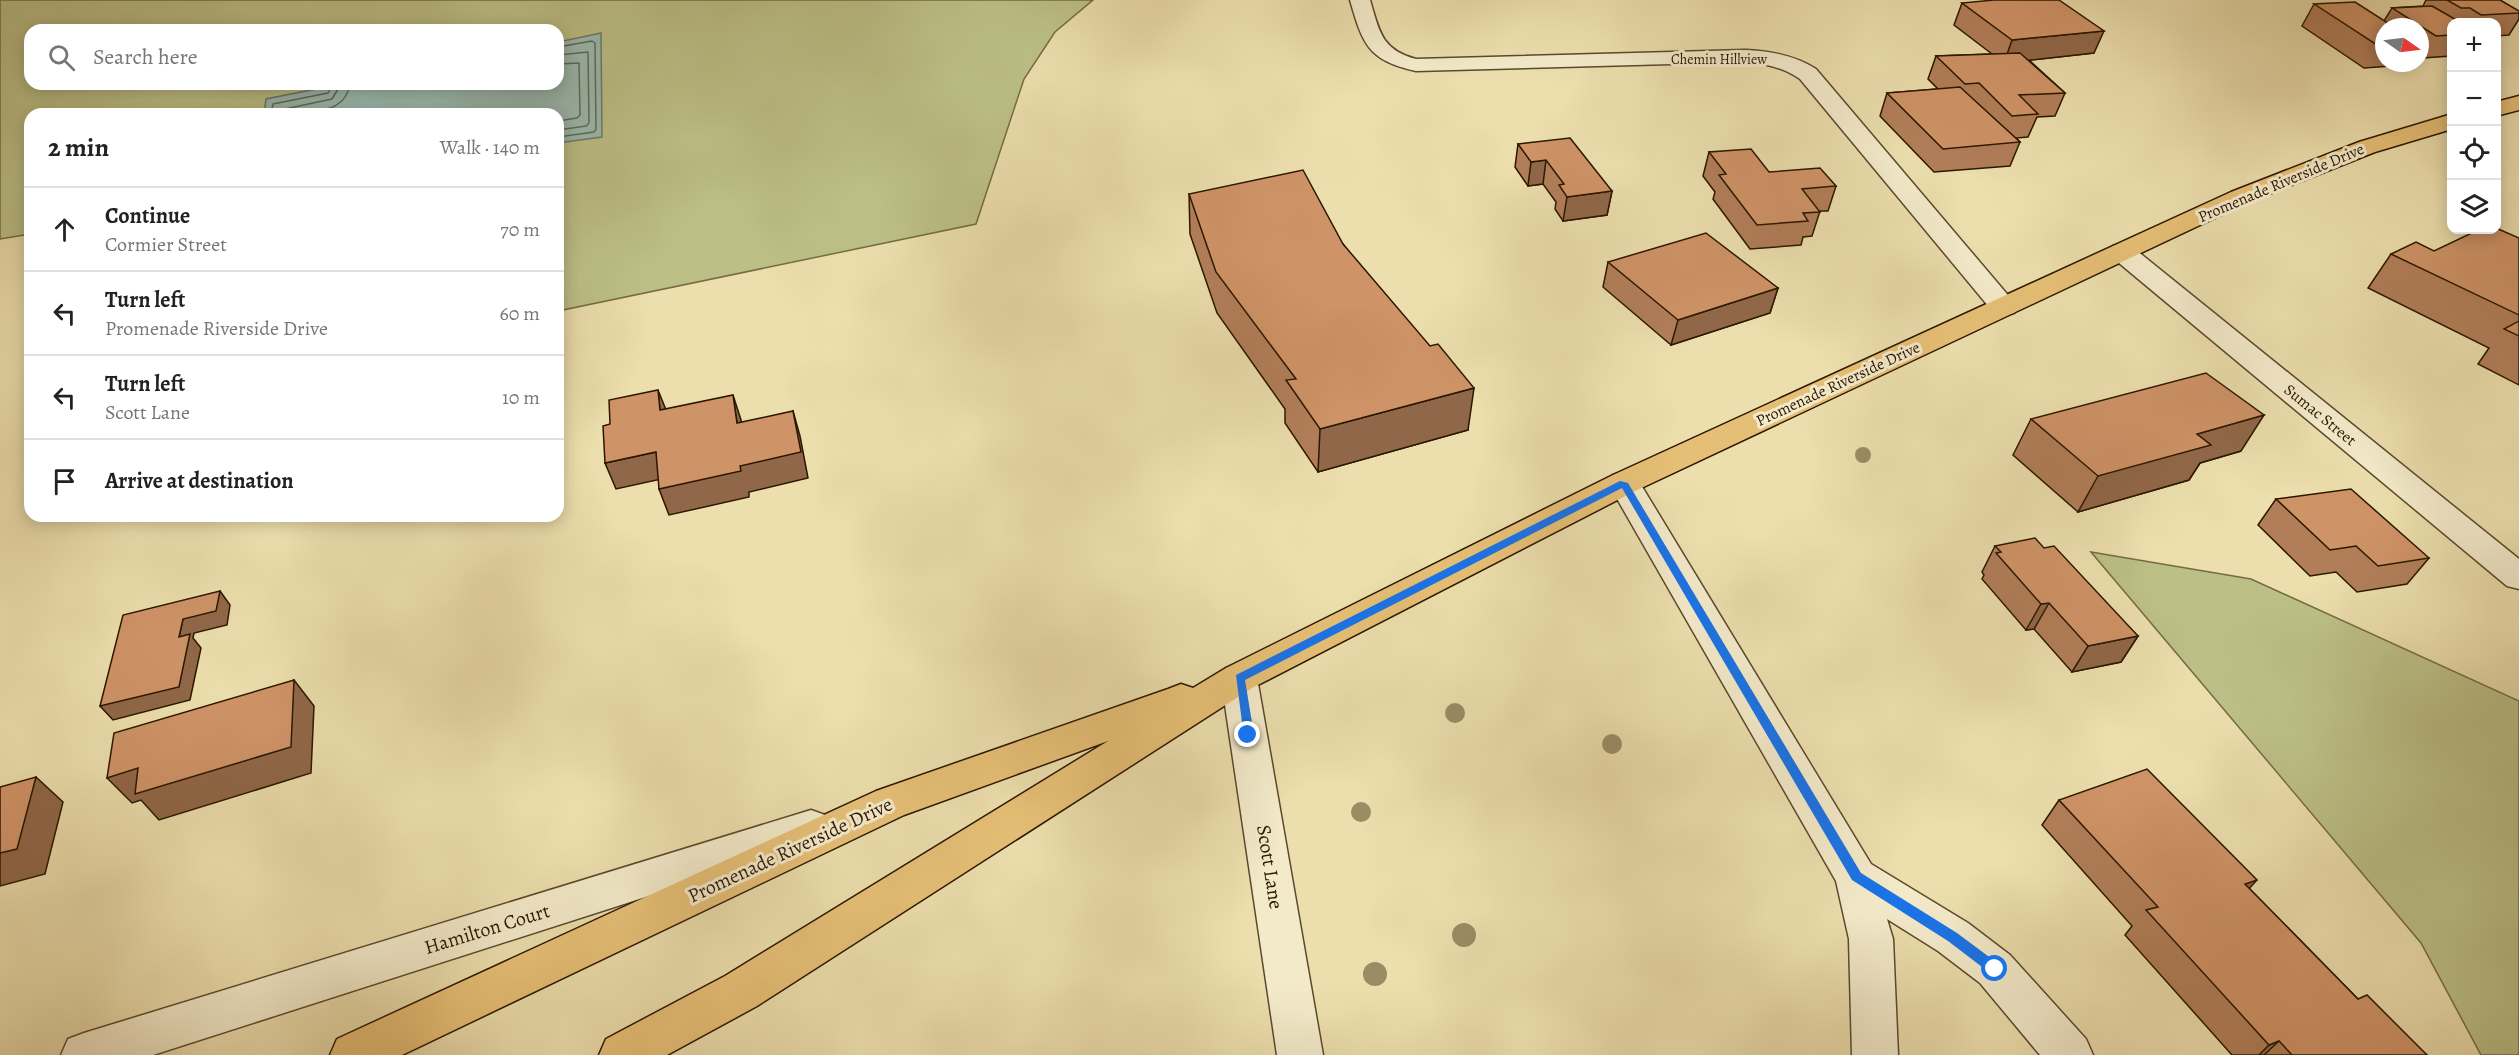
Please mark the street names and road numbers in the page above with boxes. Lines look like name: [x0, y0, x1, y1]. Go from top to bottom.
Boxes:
street label: Chemin Hillview: [1671, 50, 1767, 69]
street label: Promenade Riverside Drive: [2195, 138, 2367, 228]
street label: Promenade Riverside Drive: [1753, 336, 1923, 432]
street label: Sumac Street: [2279, 379, 2361, 451]
street label: Promenade Riverside Drive: [683, 791, 897, 909]
street label: Scott Lane: [1250, 823, 1290, 911]
street label: Hamilton Court: [421, 897, 553, 961]

